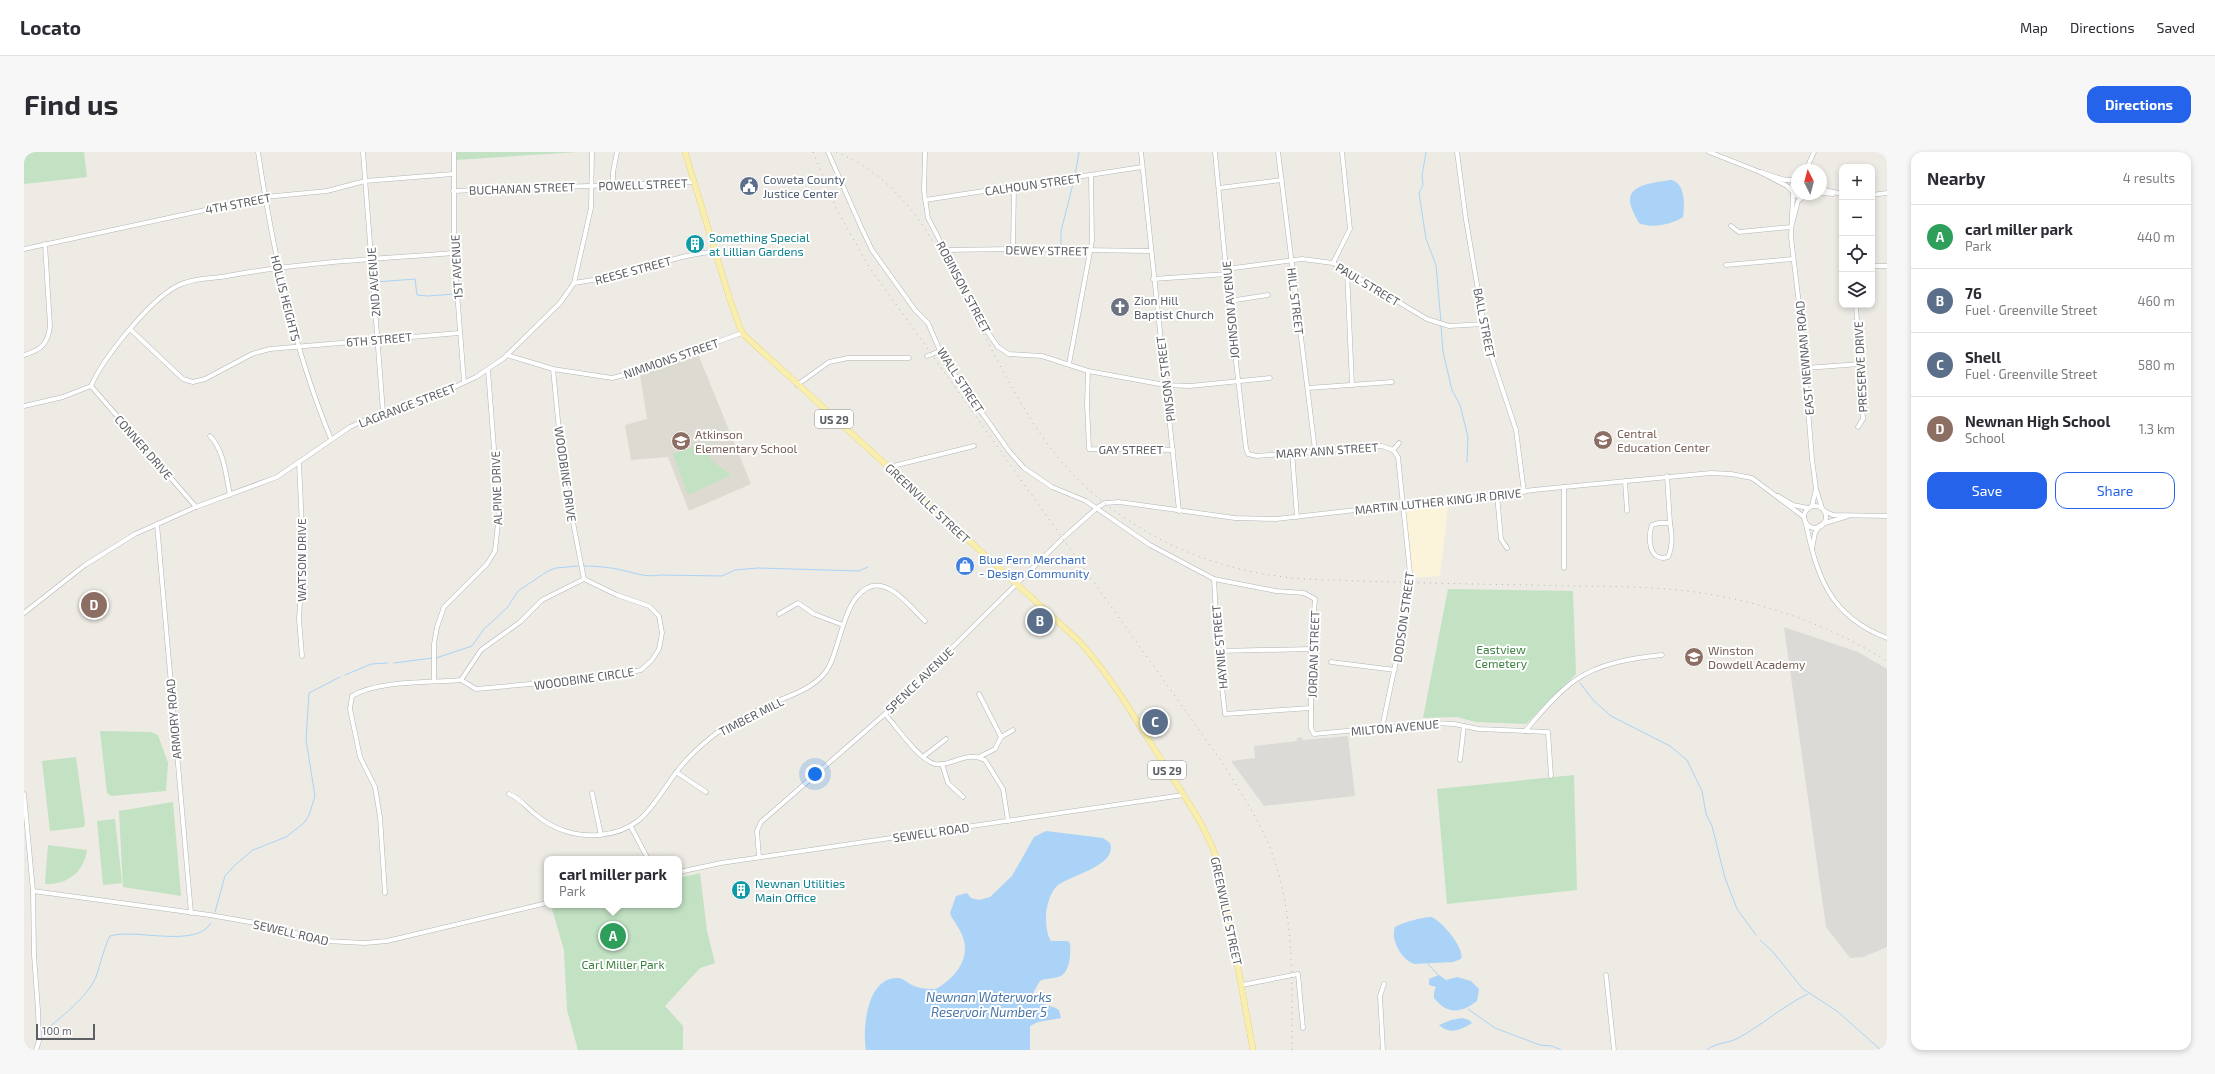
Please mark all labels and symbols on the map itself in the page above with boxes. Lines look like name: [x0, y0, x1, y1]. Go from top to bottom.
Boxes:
north arrow: [1791, 164, 1827, 200]
street label: CALHOUN STREET: [984, 170, 1082, 198]
place label: Coweta County Justice Center: [763, 172, 846, 200]
street label: POWELL STREET: [598, 175, 688, 193]
public building icon: Coweta County Justice Center: [738, 175, 760, 197]
street label: BUCHANAN STREET: [469, 179, 575, 197]
street label: 4TH STREET: [204, 190, 272, 216]
place label: Something Special at Lillian Gardens: [709, 230, 810, 258]
building icon: Something Special at Lillian Gardens: [684, 233, 706, 255]
street label: 1ST AVENUE: [447, 234, 465, 300]
street label: ROBINSON STREET: [934, 239, 994, 335]
street label: DEWEY STREET: [1005, 242, 1089, 258]
street label: 2ND AVENUE: [364, 246, 382, 317]
street label: REESE STREET: [593, 253, 673, 287]
street label: HOLLIS HEIGHTS: [269, 254, 304, 343]
street label: PAUL STREET: [1333, 259, 1403, 309]
street label: JOHNSON AVENUE: [1219, 260, 1241, 360]
street label: HILL STREET: [1285, 267, 1307, 335]
street label: BALL STREET: [1471, 287, 1499, 359]
place label: Zion Hill Baptist Church: [1134, 293, 1214, 321]
church icon: Zion Hill Baptist Church: [1109, 296, 1131, 318]
street label: EAST NEWNAN ROAD: [1792, 300, 1816, 416]
street label: PRESERVE DRIVE: [1851, 321, 1869, 413]
street label: 6TH STREET: [345, 329, 413, 349]
street label: NIMMONS STREET: [621, 335, 721, 381]
street label: PINSON STREET: [1153, 335, 1177, 423]
street label: WALL STREET: [935, 345, 987, 415]
street label: LAGRANGE STREET: [356, 380, 458, 430]
road number: US 29: [815, 410, 853, 428]
street label: CONNER DRIVE: [112, 412, 176, 482]
street label: WOODBINE DRIVE: [552, 425, 580, 523]
place label: Central Education Center: [1617, 426, 1710, 454]
place label: Atkinson Elementary School: [695, 427, 798, 455]
school or university icon: Central Education Center: [1592, 429, 1614, 451]
school or university icon: Atkinson Elementary School: [670, 430, 692, 452]
street label: MARY ANN STREET: [1275, 439, 1379, 461]
street label: GAY STREET: [1098, 442, 1164, 456]
street label: ALPINE DRIVE: [488, 450, 504, 525]
street label: GREENVILLE STREET: [883, 460, 973, 546]
street label: MARTIN LUTHER KING JR DRIVE: [1354, 485, 1522, 517]
street label: WATSON DRIVE: [294, 518, 308, 602]
place label: Blue Fern Merchant - Design Community: [979, 552, 1090, 580]
shop icon: Blue Fern Merchant - Design Community: [954, 555, 976, 577]
street label: DODSON STREET: [1390, 571, 1416, 663]
pin: D: [81, 590, 107, 620]
street label: HAYNIE STREET: [1208, 604, 1230, 690]
pin: B: [1027, 606, 1053, 636]
street label: JORDAN STREET: [1304, 610, 1322, 698]
park label: Eastview Cemetery: [1475, 642, 1528, 670]
place label: Winston Dowdell Academy: [1708, 643, 1806, 671]
street label: SPENCE AVENUE: [882, 644, 956, 716]
school or university icon: Winston Dowdell Academy: [1683, 646, 1705, 668]
street label: WOODBINE CIRCLE: [533, 664, 635, 692]
street label: ARMORY ROAD: [163, 678, 183, 760]
street label: TIMBER MILL: [716, 694, 786, 738]
pin: C: [1142, 707, 1168, 737]
street label: MILTON AVENUE: [1350, 716, 1440, 738]
road number: US 29: [1148, 761, 1186, 779]
your location: [805, 764, 825, 784]
street label: SEWELL ROAD: [892, 820, 970, 844]
street label: GREENVILLE STREET: [1209, 855, 1245, 967]
place label: Newnan Utilities Main Office: [755, 876, 845, 904]
building icon: Newnan Utilities Main Office: [730, 879, 752, 901]
street label: SEWELL ROAD: [252, 917, 330, 947]
pin: A: [600, 921, 626, 951]
park label: Carl Miller Park: [581, 957, 665, 971]
water label: Newnan Waterworks Reservoir Number 5: [926, 989, 1052, 1020]
scale bar: [36, 1022, 95, 1041]

